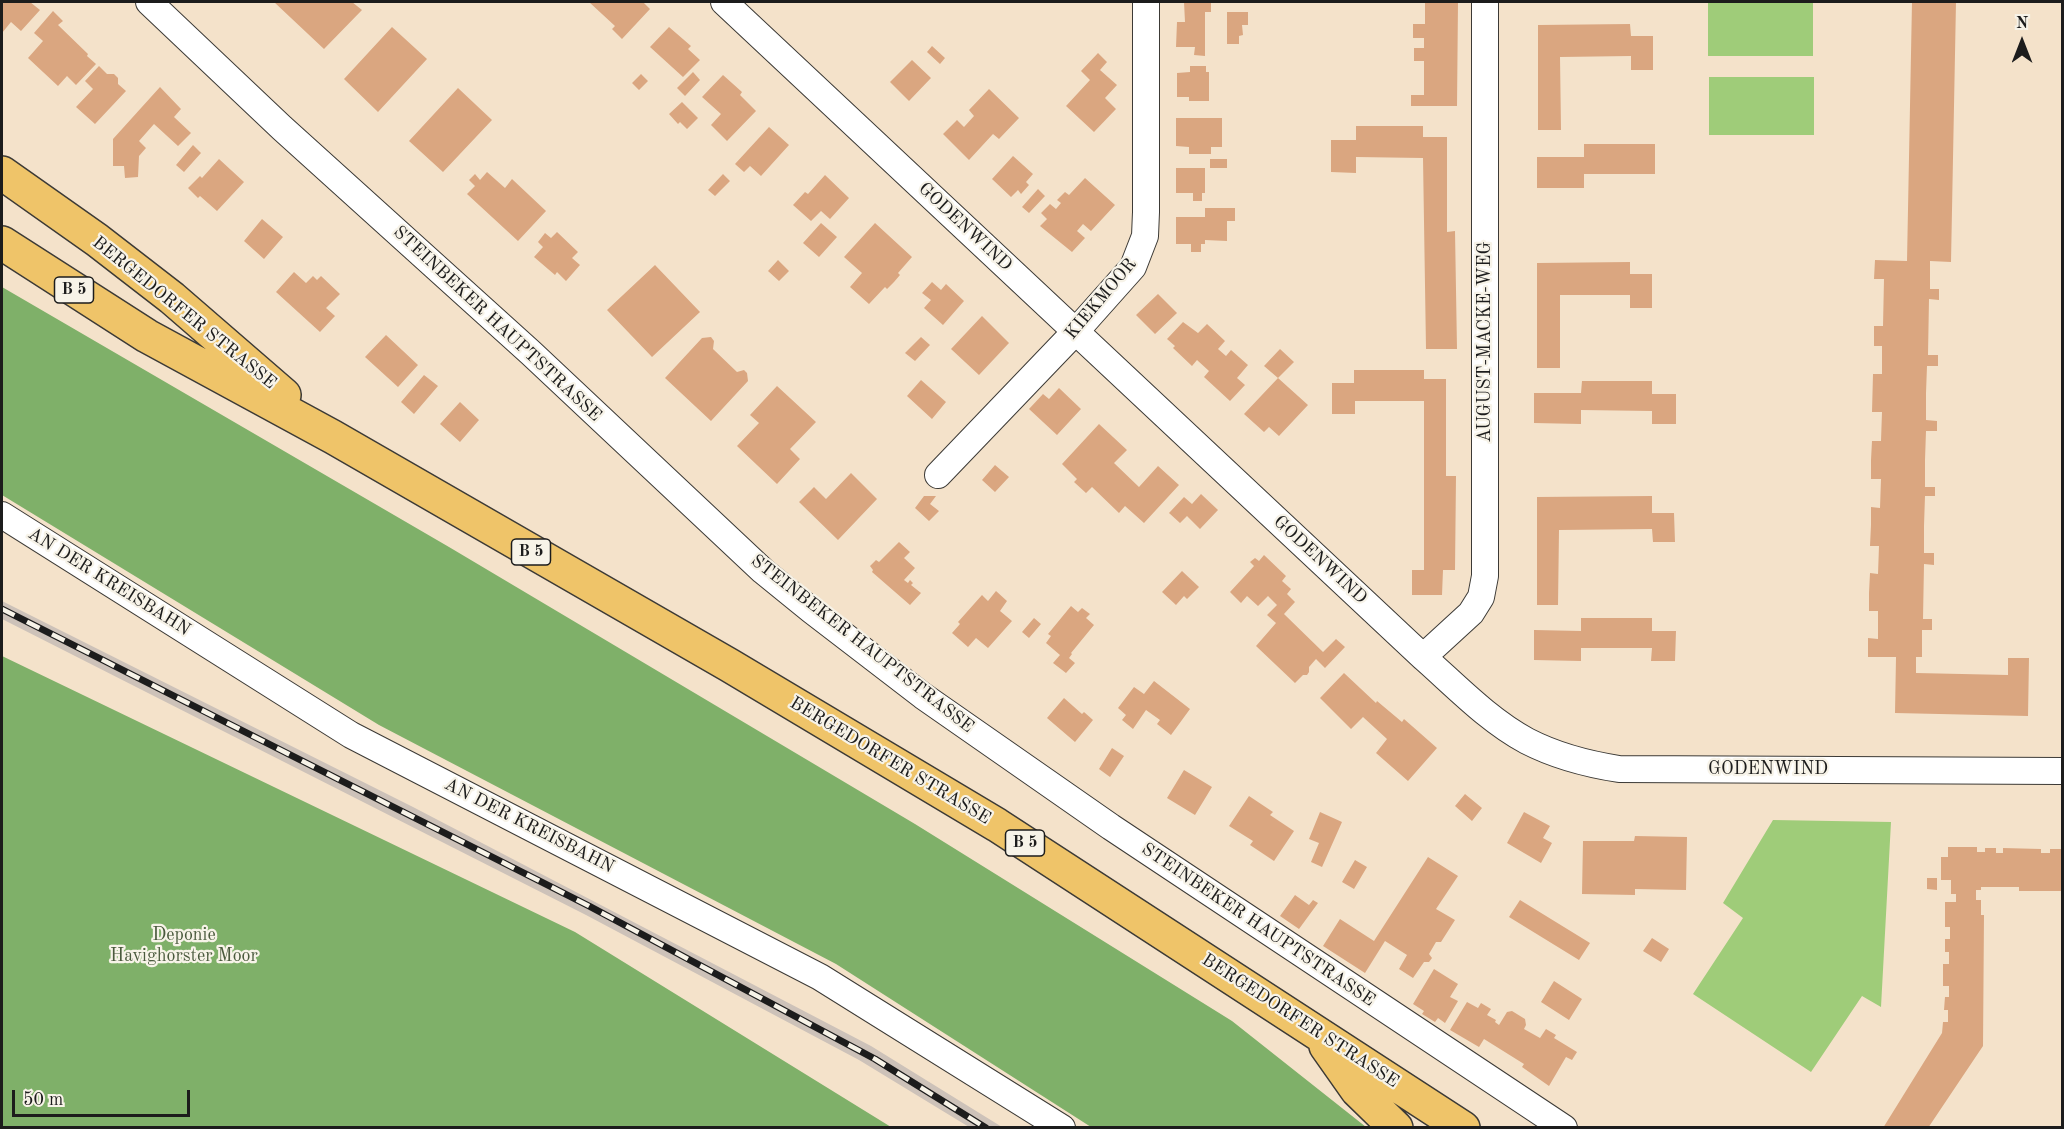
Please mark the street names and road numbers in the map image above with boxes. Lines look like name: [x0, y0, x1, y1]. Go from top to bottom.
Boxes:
street label: GODENWIND: [914, 178, 1016, 276]
street label: STEINBEKER HAUPTSTRASSE: [388, 222, 606, 426]
street label: BERGEDORFER STRASSE: [88, 232, 280, 394]
street label: AUGUST-MACKE-WEG: [1474, 242, 1496, 442]
street label: KIEKMOOR: [1061, 254, 1141, 344]
road number: B 5: [54, 277, 94, 303]
street label: GODENWIND: [1269, 511, 1371, 609]
street label: AN DER KREISBAHN: [24, 523, 194, 641]
road number: B 5: [512, 539, 550, 565]
street label: STEINBEKER HAUPTSTRASSE: [746, 550, 978, 738]
street label: BERGEDORFER STRASSE: [786, 692, 994, 830]
street label: GODENWIND: [1708, 758, 1828, 780]
street label: AN DER KREISBAHN: [440, 774, 618, 878]
road number: B 5: [1006, 830, 1044, 856]
street label: STEINBEKER HAUPTSTRASSE: [1137, 839, 1379, 1011]
street label: BERGEDORFER STRASSE: [1197, 949, 1403, 1093]

